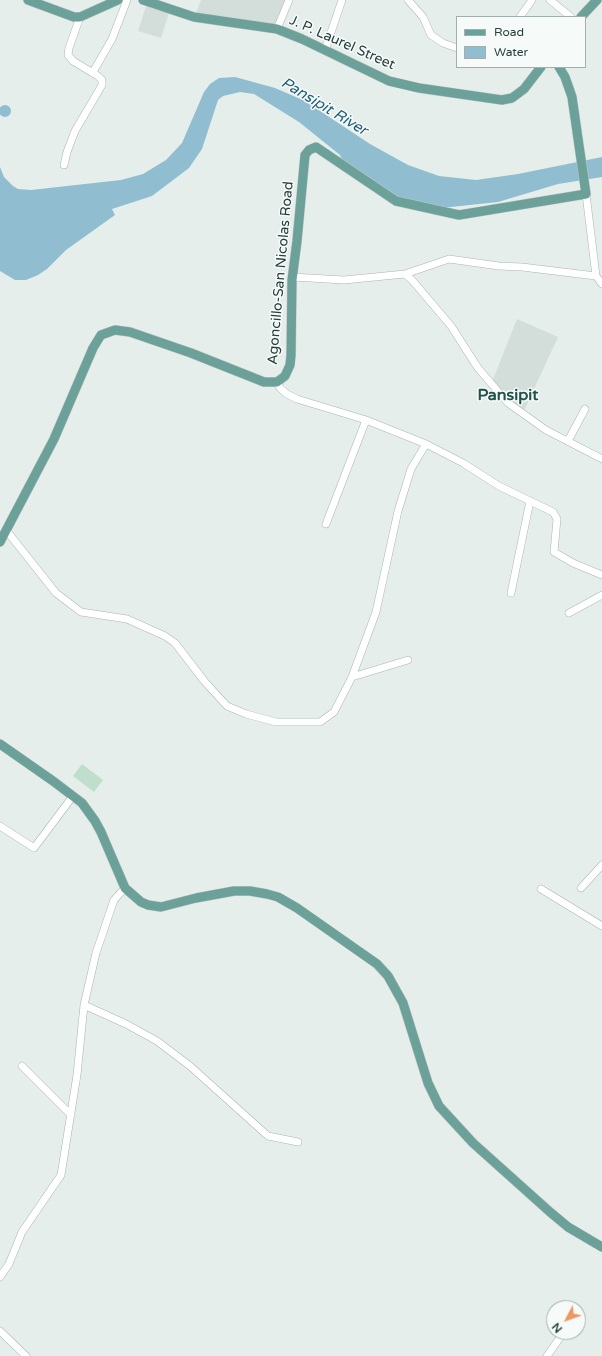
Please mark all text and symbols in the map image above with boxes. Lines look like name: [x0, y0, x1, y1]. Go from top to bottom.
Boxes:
street label: J. P. Laurel Street: [287, 12, 397, 74]
legend: [456, 16, 586, 68]
text: Road: [494, 25, 524, 39]
text: Water: [494, 45, 528, 59]
water label: Pansipit River: [278, 74, 370, 140]
street label: Agoncillo-San Nicolas Road: [265, 181, 297, 365]
district label: Pansipit: [478, 386, 538, 406]
north arrow: [546, 1300, 586, 1340]
text: N: [550, 1320, 565, 1335]

